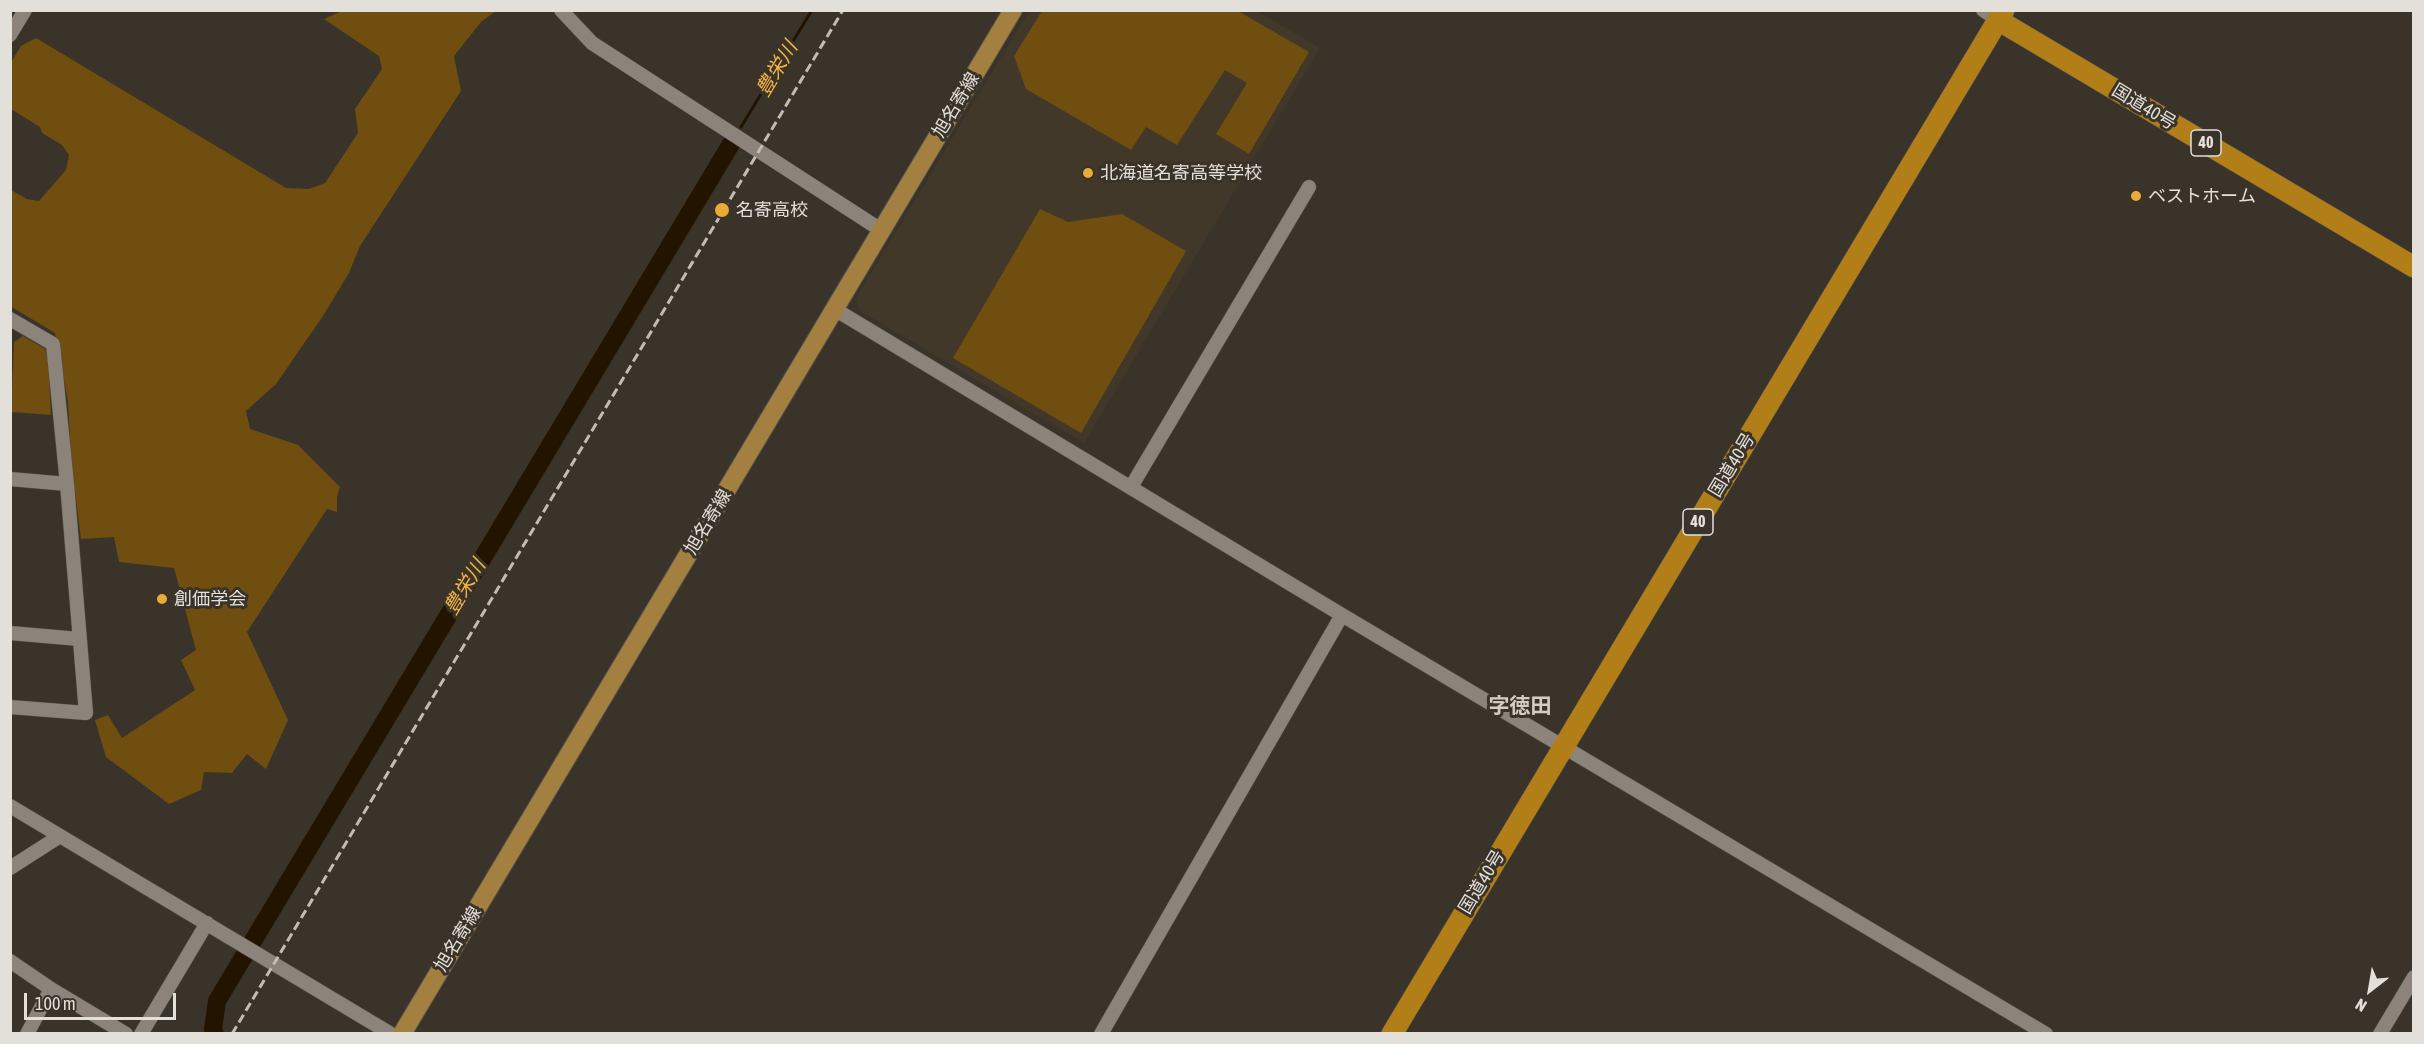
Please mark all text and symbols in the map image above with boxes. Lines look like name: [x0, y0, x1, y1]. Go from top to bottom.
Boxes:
water label: 豊栄川: [751, 37, 803, 101]
street label: 旭名寄線: [928, 69, 984, 141]
street label: 国道40号: [2108, 79, 2180, 135]
road number: 40: [2191, 130, 2221, 156]
place label: 北海道名寄高等学校: [1100, 162, 1262, 184]
marker: 北海道名寄高等学校: [1081, 166, 1095, 180]
place label: ベストホーム: [2148, 185, 2256, 207]
marker: ベストホーム: [2129, 189, 2143, 203]
place label: 名寄高校: [736, 199, 808, 221]
marker: 名寄高校: [713, 201, 731, 219]
street label: 国道40号: [1704, 429, 1760, 501]
street label: 旭名寄線: [680, 486, 736, 558]
road number: 40: [1683, 509, 1713, 535]
water label: 豊栄川: [439, 555, 491, 619]
place label: 創価学会: [174, 588, 246, 610]
marker: 創価学会: [155, 592, 169, 606]
district label: 字徳田: [1489, 693, 1551, 719]
street label: 国道40号: [1454, 846, 1510, 918]
street label: 旭名寄線: [430, 903, 486, 975]
north arrow: [2340, 960, 2400, 1020]
scale bar: [27, 981, 178, 1019]
text: 100 m: [35, 993, 76, 1014]
text: N: [2352, 995, 2369, 1016]

